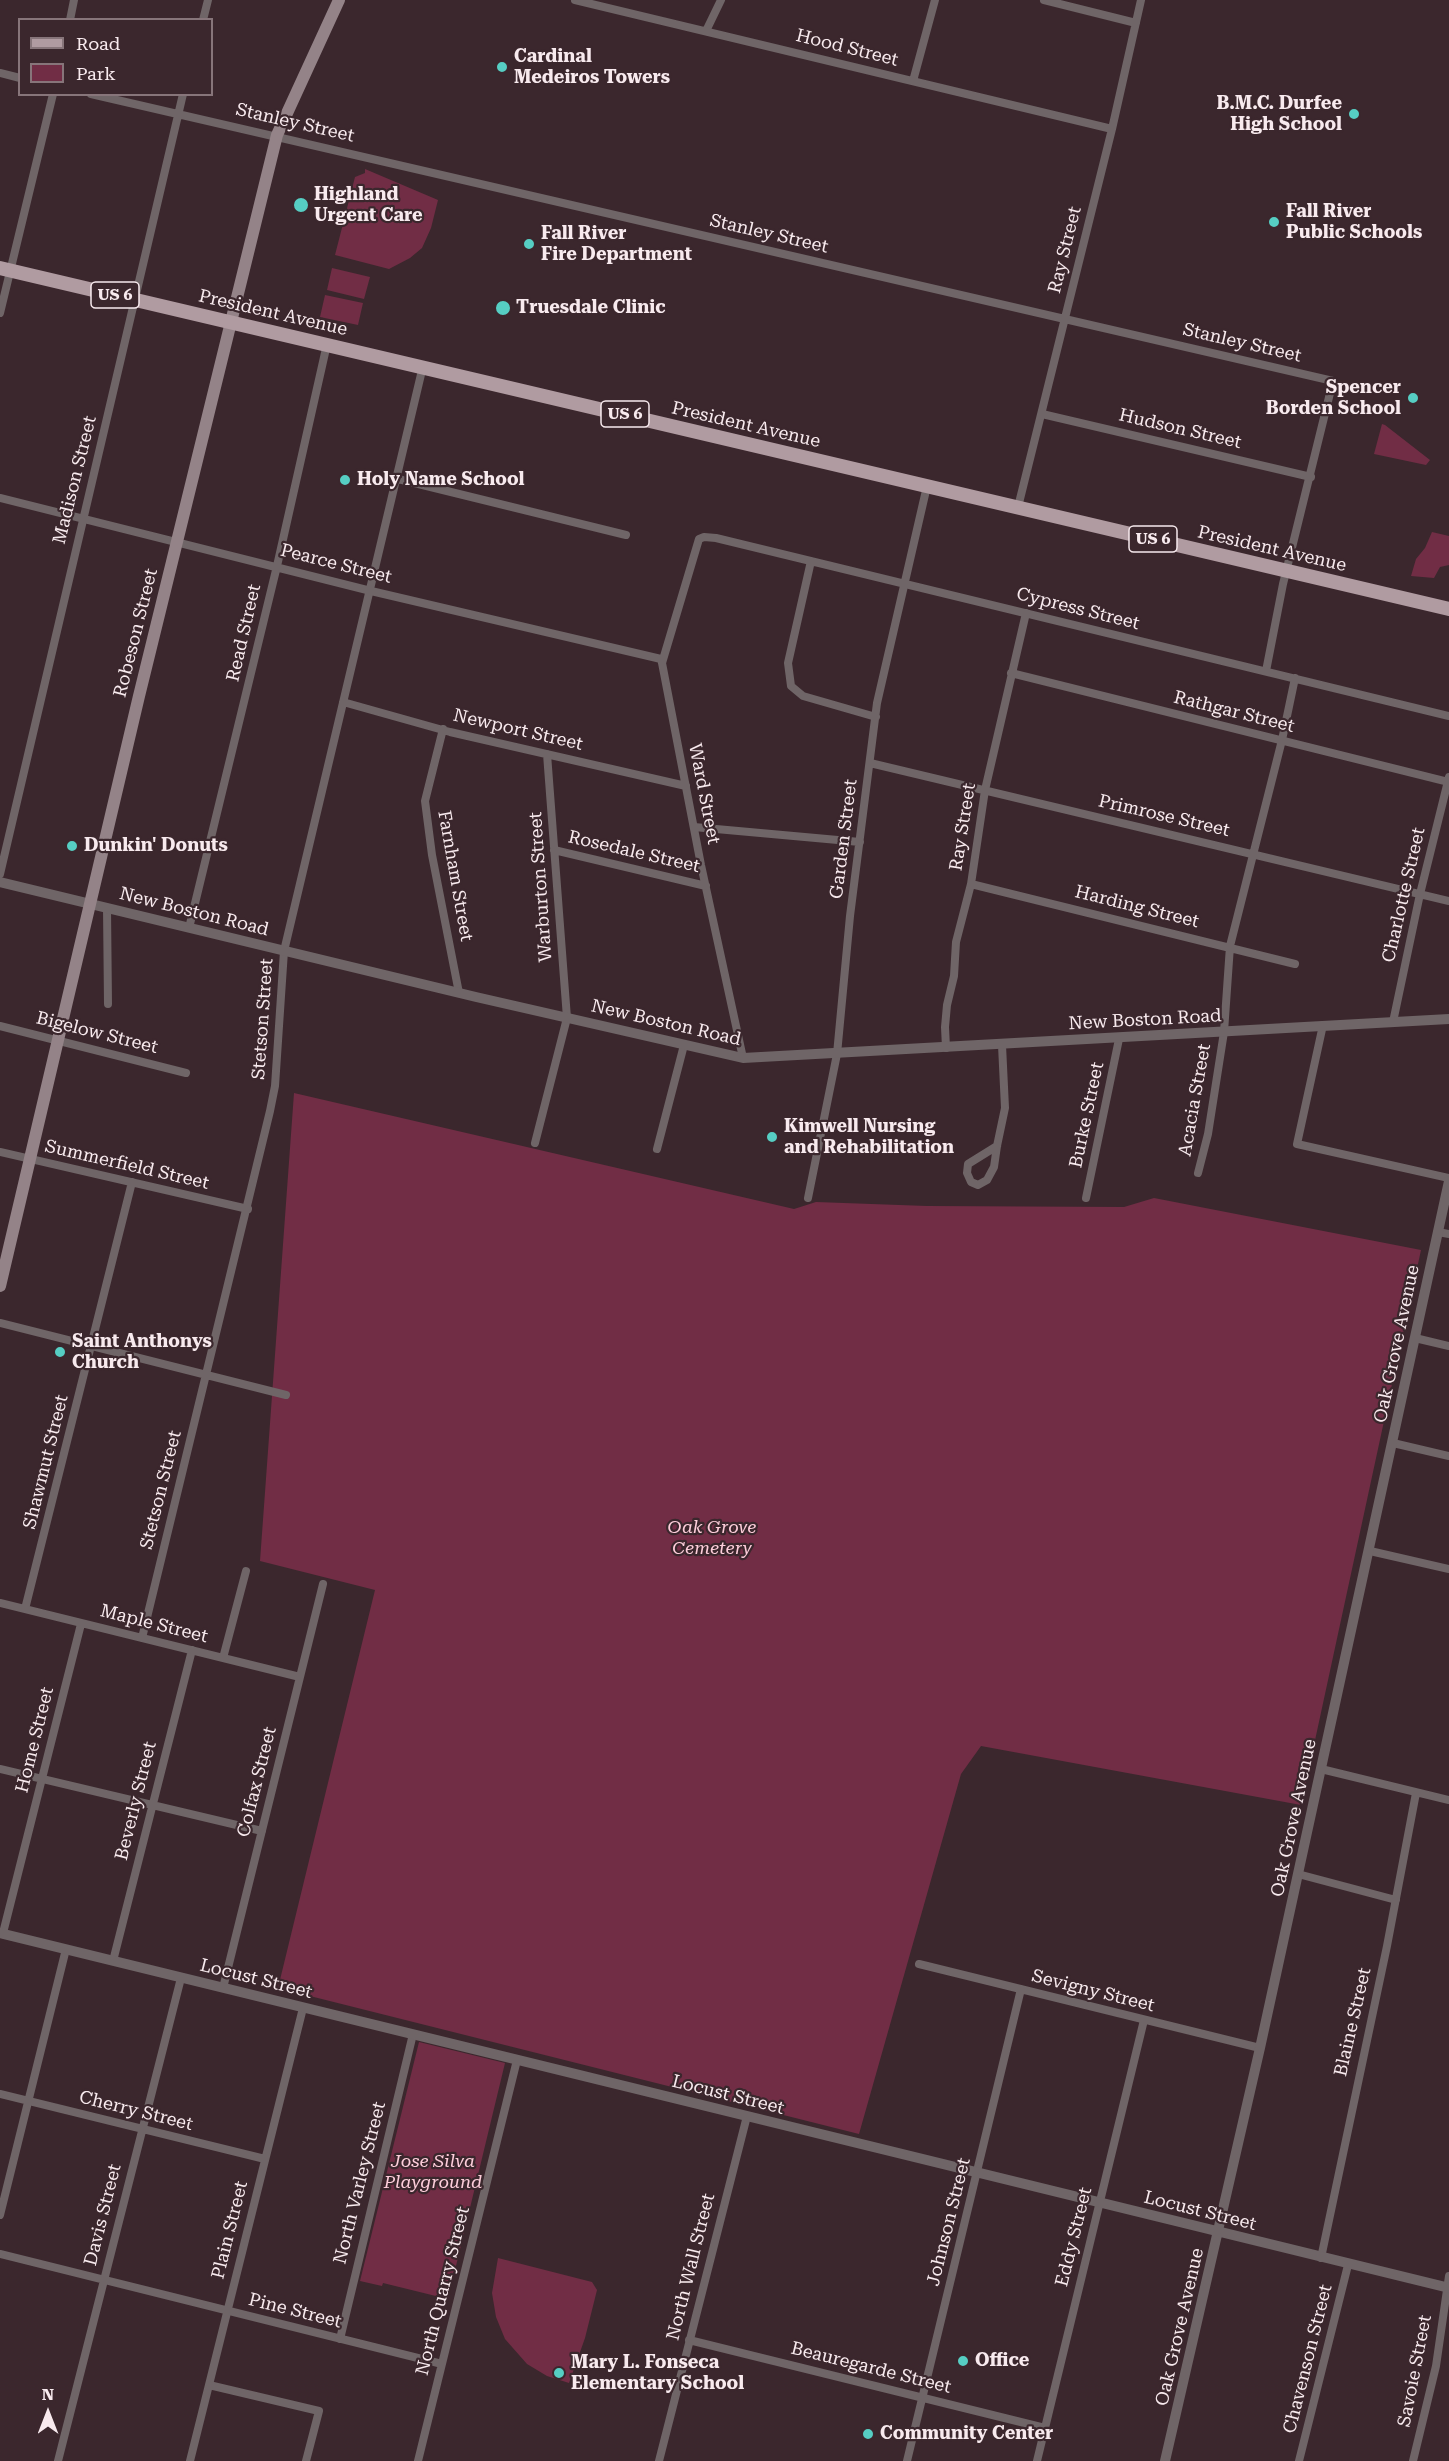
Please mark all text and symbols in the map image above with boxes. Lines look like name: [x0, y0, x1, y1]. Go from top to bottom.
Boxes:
legend: [18, 18, 213, 96]
street label: Hood Street: [794, 25, 900, 71]
text: Road: [76, 33, 120, 54]
place label: Cardinal Medeiros Towers: [514, 46, 670, 88]
marker: Cardinal Medeiros Towers: [495, 60, 509, 74]
text: Park: [76, 63, 116, 84]
place label: B.M.C. Durfee High School: [1217, 93, 1342, 136]
street label: Stanley Street: [234, 99, 356, 147]
marker: B.M.C. Durfee High School: [1347, 107, 1361, 121]
place label: Highland Urgent Care: [314, 184, 423, 226]
marker: Highland Urgent Care: [292, 196, 310, 214]
place label: Fall River Public Schools: [1286, 201, 1422, 244]
street label: Ray Street: [1044, 204, 1086, 296]
street label: Stanley Street: [708, 210, 830, 258]
marker: Fall River Public Schools: [1267, 215, 1281, 229]
place label: Fall River Fire Department: [541, 223, 692, 266]
marker: Fall River Fire Department: [522, 237, 536, 251]
road number: US 6: [91, 282, 139, 308]
street label: President Avenue: [197, 285, 349, 341]
place label: Truesdale Clinic: [516, 297, 666, 319]
marker: Truesdale Clinic: [494, 299, 512, 317]
street label: Stanley Street: [1181, 319, 1303, 367]
place label: Spencer Borden School: [1266, 377, 1401, 420]
marker: Spencer Borden School: [1406, 391, 1420, 405]
street label: President Avenue: [670, 397, 822, 453]
road number: US 6: [601, 401, 649, 427]
street label: Hudson Street: [1117, 404, 1243, 454]
street label: Madison Street: [49, 414, 101, 546]
place label: Holy Name School: [357, 469, 525, 491]
marker: Holy Name School: [338, 473, 352, 487]
street label: President Avenue: [1196, 521, 1348, 577]
road number: US 6: [1129, 526, 1177, 552]
street label: Pearce Street: [278, 540, 394, 588]
street label: Robeson Street: [110, 566, 162, 700]
street label: Read Street: [222, 582, 266, 684]
street label: Cypress Street: [1014, 583, 1142, 635]
street label: Rathgar Street: [1171, 687, 1297, 737]
street label: Newport Street: [451, 705, 585, 755]
street label: Ward Street: [684, 742, 724, 846]
street label: Garden Street: [826, 778, 862, 900]
street label: Ray Street: [945, 782, 981, 872]
street label: Primrose Street: [1096, 790, 1232, 842]
street label: Farnham Street: [433, 809, 477, 943]
street label: Warburton Street: [525, 811, 557, 963]
street label: Charlotte Street: [1378, 825, 1430, 965]
street label: Rosedale Street: [566, 826, 702, 878]
place label: Dunkin' Donuts: [84, 835, 228, 857]
marker: Dunkin' Donuts: [65, 839, 79, 853]
street label: Harding Street: [1073, 881, 1201, 933]
street label: New Boston Road: [117, 883, 271, 941]
street label: Stetson Street: [248, 958, 278, 1080]
street label: New Boston Road: [589, 995, 743, 1051]
street label: New Boston Road: [1068, 1005, 1222, 1035]
street label: Bigelow Street: [34, 1007, 160, 1059]
street label: Acacia Street: [1174, 1042, 1216, 1158]
street label: Burke Street: [1065, 1060, 1109, 1170]
place label: Kimwell Nursing and Rehabilitation: [784, 1116, 954, 1158]
marker: Kimwell Nursing and Rehabilitation: [765, 1130, 779, 1144]
street label: Summerfield Street: [43, 1136, 211, 1194]
street label: Oak Grove Avenue: [1370, 1263, 1424, 1425]
place label: Saint Anthonys Church: [72, 1331, 212, 1374]
marker: Saint Anthonys Church: [53, 1345, 67, 1359]
street label: Shawmut Street: [19, 1393, 73, 1531]
street label: Stetson Street: [136, 1428, 186, 1552]
park label: Oak Grove Cemetery: [668, 1517, 756, 1559]
street label: Maple Street: [98, 1600, 210, 1648]
street label: Home Street: [11, 1685, 59, 1795]
street label: Colfax Street: [233, 1725, 281, 1839]
street label: Oak Grove Avenue: [1267, 1737, 1321, 1899]
street label: Beverly Street: [111, 1739, 161, 1863]
street label: Locust Street: [198, 1955, 314, 2003]
street label: Sevigny Street: [1029, 1965, 1157, 2017]
street label: Blaine Street: [1330, 1966, 1376, 2078]
street label: Locust Street: [670, 2071, 786, 2119]
street label: Cherry Street: [77, 2086, 195, 2136]
street label: North Varley Street: [329, 2100, 391, 2266]
park label: Jose Silva Playground: [384, 2151, 482, 2194]
street label: Johnson Street: [923, 2156, 975, 2288]
street label: Davis Street: [80, 2162, 126, 2268]
street label: Plain Street: [207, 2179, 253, 2281]
street label: Eddy Street: [1051, 2185, 1097, 2289]
street label: Locust Street: [1142, 2187, 1258, 2235]
street label: North Wall Street: [662, 2191, 720, 2343]
street label: North Quarry Street: [412, 2204, 474, 2378]
street label: Oak Grove Avenue: [1151, 2246, 1209, 2408]
street label: Chavenson Street: [1279, 2282, 1337, 2436]
street label: Pine Street: [246, 2289, 344, 2333]
street label: Savoie Street: [1394, 2313, 1436, 2429]
street label: Beauregarde Street: [789, 2338, 953, 2398]
place label: Office: [975, 2350, 1029, 2372]
place label: Mary L. Fonseca Elementary School: [571, 2352, 744, 2394]
marker: Office: [956, 2354, 970, 2368]
marker: Mary L. Fonseca Elementary School: [552, 2366, 566, 2380]
north arrow: [18, 2383, 78, 2443]
text: N: [42, 2385, 54, 2404]
place label: Community Center: [880, 2423, 1053, 2445]
marker: Community Center: [861, 2427, 875, 2441]

